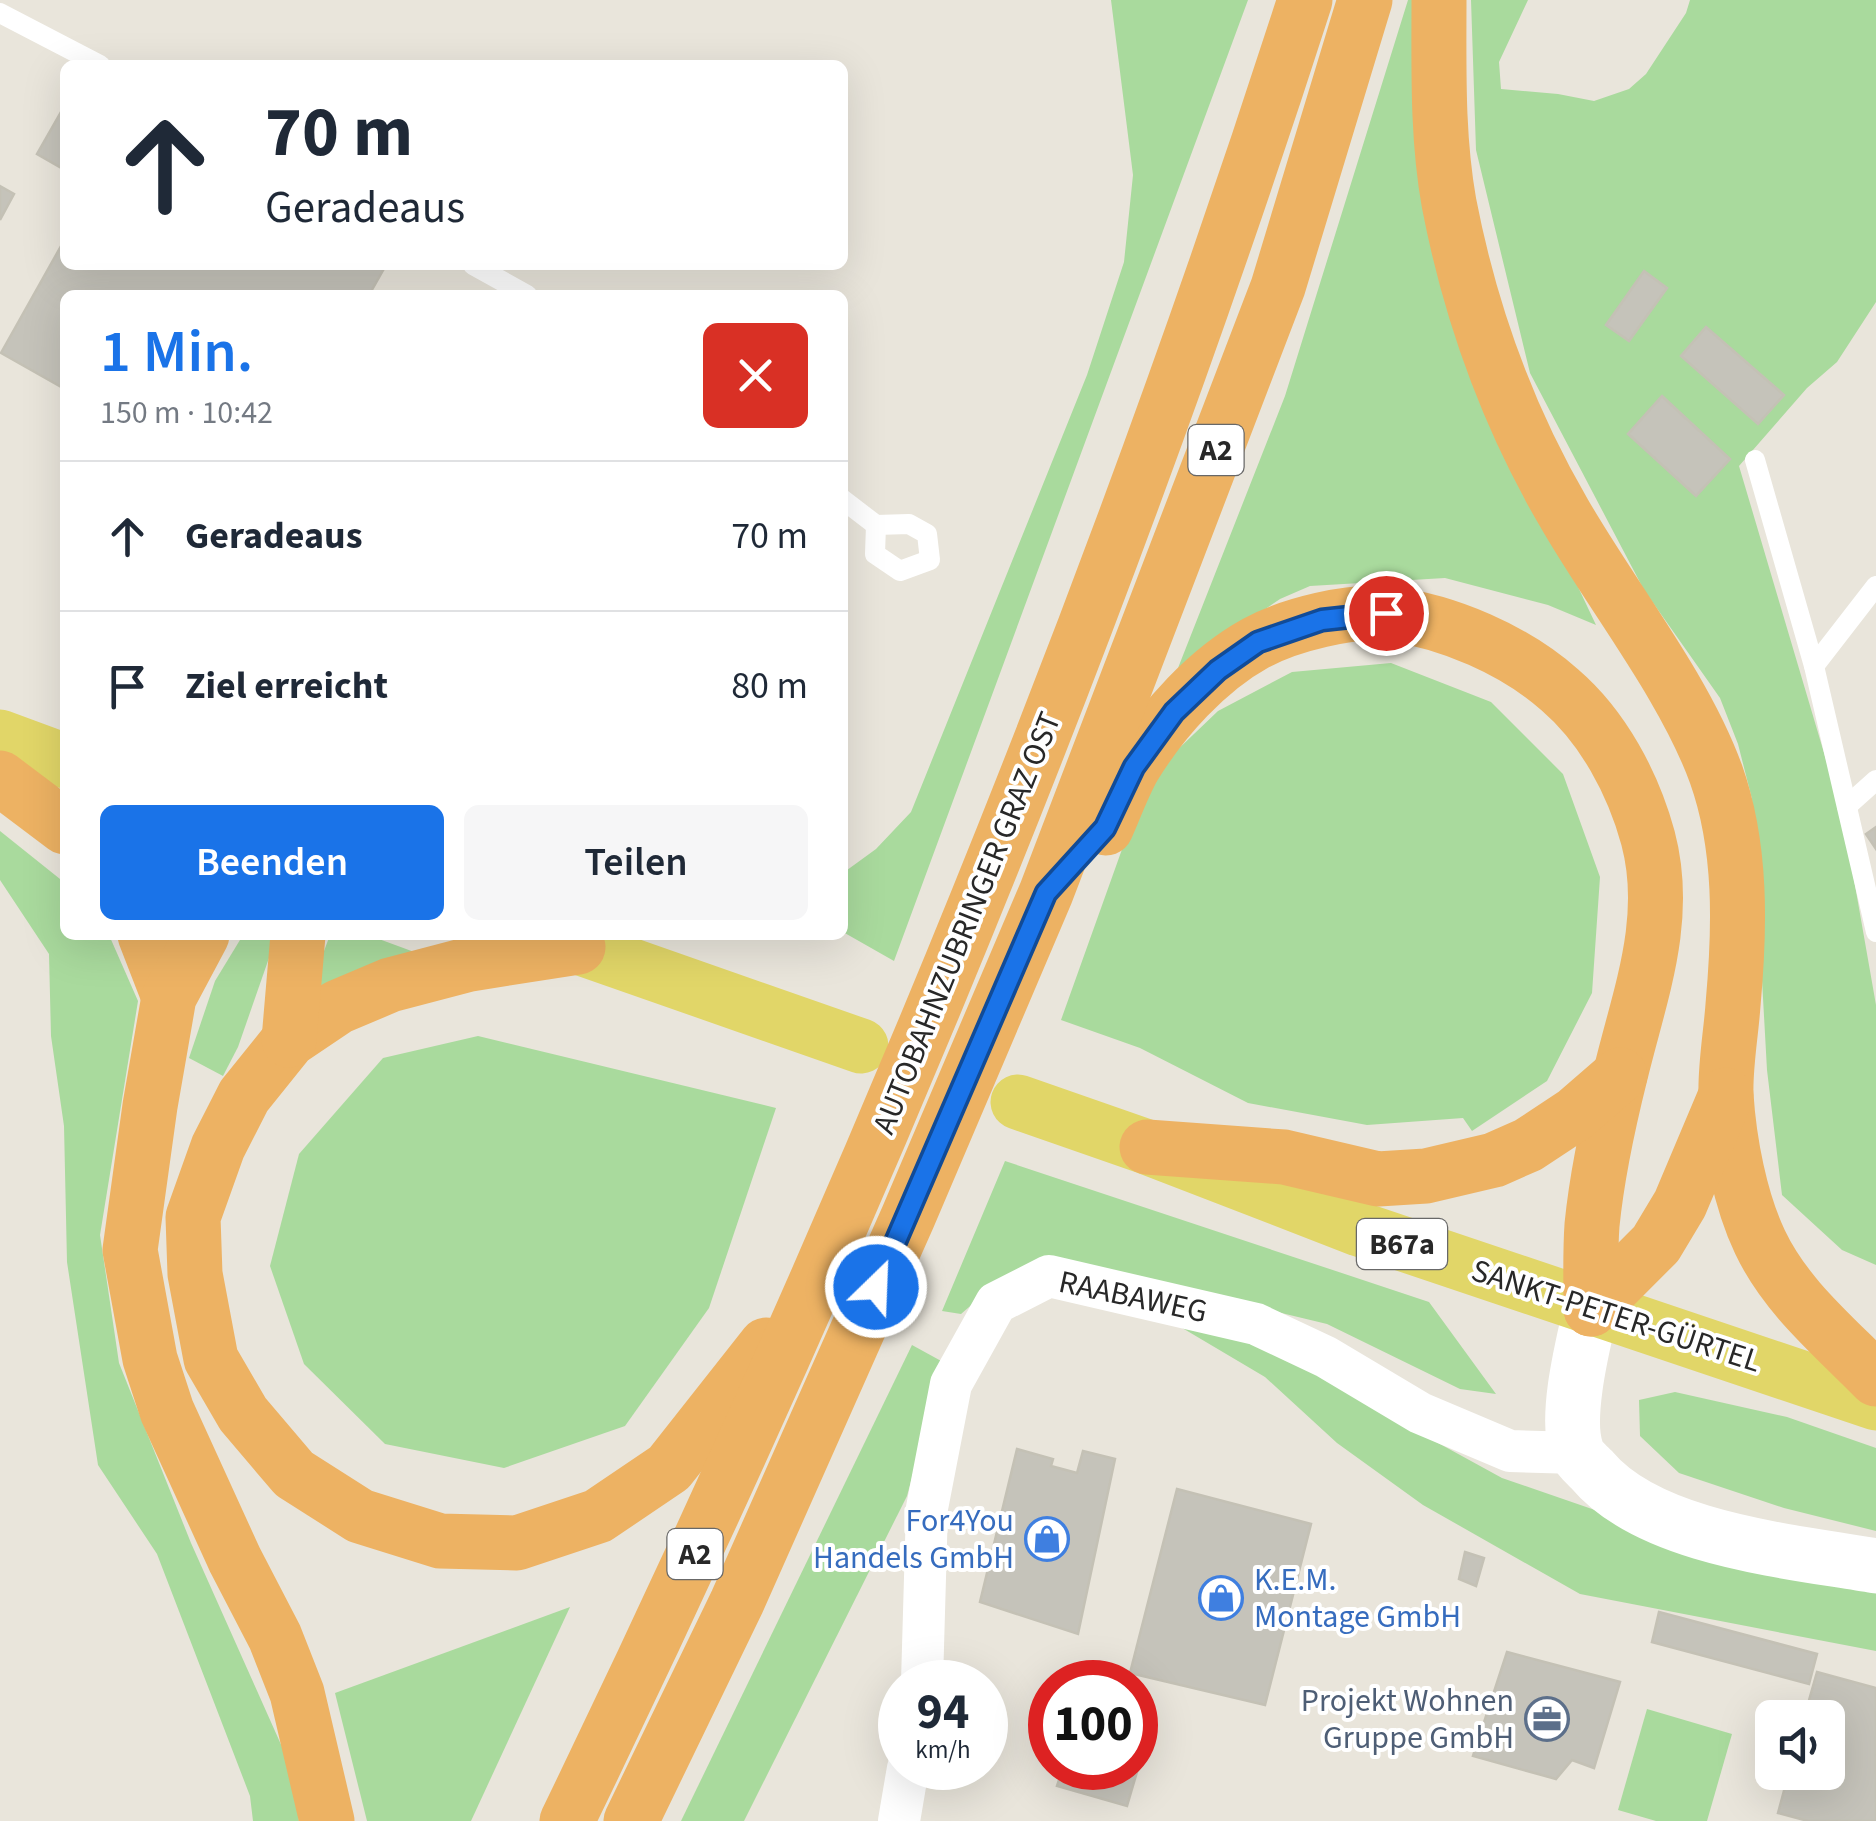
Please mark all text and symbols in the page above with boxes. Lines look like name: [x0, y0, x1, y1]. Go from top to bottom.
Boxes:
text: 70 m: [265, 83, 413, 183]
icon: ahead: [100, 100, 230, 230]
text: Geradeaus: [265, 176, 465, 240]
text: 1 Min.: [100, 310, 253, 395]
button: close: [703, 323, 808, 428]
text: 150 m · 10:42: [100, 390, 273, 436]
road number: A2: [1188, 425, 1244, 475]
icon: ahead: [100, 509, 155, 564]
text: Geradeaus: [185, 509, 363, 563]
text: 70 m: [731, 509, 808, 563]
pin: [1344, 571, 1429, 656]
icon: arrive: [1359, 586, 1414, 641]
icon: arrive: [100, 659, 155, 714]
text: Ziel erreicht: [185, 659, 388, 713]
text: 80 m: [731, 659, 808, 713]
street label: AUTOBAHNZUBRINGER GRAZ OST: [861, 705, 1073, 1141]
button: Beenden: [100, 805, 444, 920]
button: Teilen: [464, 805, 808, 920]
road number: B67a: [1357, 1219, 1447, 1269]
position arrow: [824, 1235, 928, 1339]
street label: SANKT-PETER-GÜRTEL: [1465, 1247, 1767, 1385]
street label: RAABAWEG: [1055, 1259, 1211, 1335]
place label: For4You Handels GmbH: [813, 1498, 1014, 1581]
shop icon: For4You Handels GmbH: [1024, 1516, 1070, 1562]
road number: A2: [668, 1529, 722, 1579]
place label: K.E.M. Montage GmbH: [1254, 1557, 1461, 1640]
shop icon: K.E.M. Montage GmbH: [1198, 1575, 1244, 1621]
speed limit sign: 100: [1028, 1660, 1158, 1790]
text: 94: [917, 1677, 969, 1748]
place label: Projekt Wohnen Gruppe GmbH: [1301, 1678, 1514, 1761]
office icon: Projekt Wohnen Gruppe GmbH: [1524, 1696, 1570, 1742]
map controls: [1755, 1700, 1845, 1790]
button: sound: [1755, 1700, 1845, 1790]
text: km/h: [915, 1732, 971, 1768]

